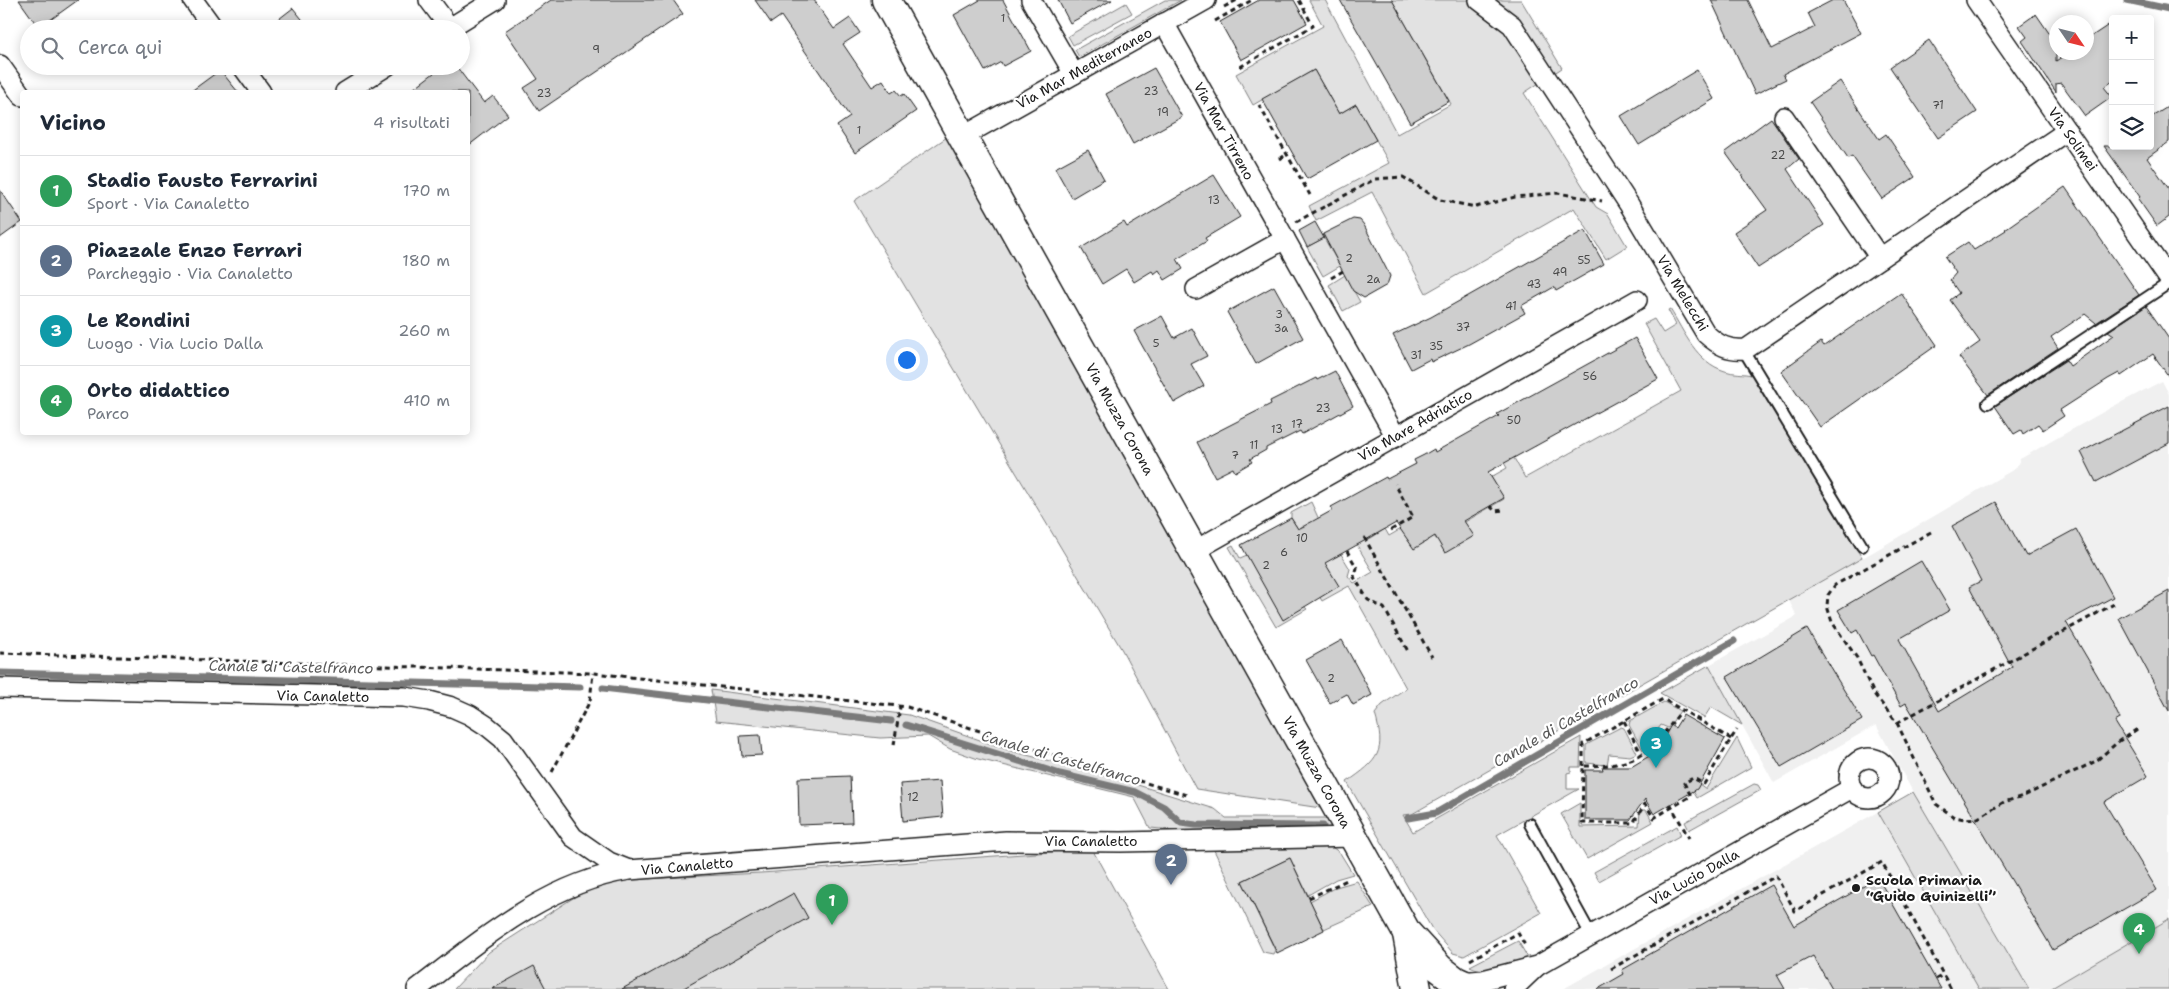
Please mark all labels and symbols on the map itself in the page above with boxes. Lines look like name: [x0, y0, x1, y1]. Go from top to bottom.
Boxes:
house number: 1: [1001, 11, 1005, 26]
north arrow: [2049, 15, 2094, 60]
street label: Via Mar Mediterraneo: [1013, 23, 1155, 113]
house number: 9: [592, 42, 600, 57]
street label: Via Mar Tirreno: [1190, 79, 1258, 183]
house number: 23: [1144, 84, 1158, 99]
house number: 23: [537, 86, 551, 101]
house number: 71: [1932, 98, 1944, 113]
street label: Via Solimei: [2044, 103, 2102, 175]
house number: 19: [1157, 105, 1169, 120]
house number: 1: [857, 123, 861, 138]
house number: 22: [1771, 148, 1785, 163]
house number: 13: [1208, 193, 1220, 208]
house number: 2: [1345, 251, 1353, 266]
street label: Via Melecchi: [1653, 252, 1713, 334]
house number: 55: [1577, 253, 1591, 268]
house number: 49: [1553, 265, 1567, 280]
house number: 2a: [1366, 272, 1380, 287]
house number: 43: [1527, 277, 1541, 292]
house number: 41: [1505, 299, 1517, 314]
house number: 3: [1275, 307, 1283, 322]
house number: 37: [1456, 320, 1471, 335]
house number: 3a: [1274, 321, 1288, 336]
house number: 5: [1153, 336, 1160, 351]
house number: 35: [1429, 339, 1443, 354]
your location: [894, 347, 920, 373]
house number: 31: [1410, 348, 1422, 363]
street label: Via Muzza Corona: [1082, 360, 1158, 478]
house number: 56: [1583, 369, 1597, 384]
street label: Via Mare Adriatico: [1355, 385, 1475, 465]
house number: 23: [1316, 401, 1330, 416]
house number: 50: [1507, 413, 1521, 428]
house number: 17: [1291, 417, 1303, 432]
house number: 13: [1271, 422, 1283, 437]
house number: 11: [1250, 438, 1258, 453]
house number: 7: [1231, 448, 1239, 463]
house number: 10: [1296, 531, 1308, 546]
house number: 6: [1280, 545, 1288, 560]
house number: 2: [1262, 558, 1270, 573]
water label: Canale di Castelfranco: [208, 656, 374, 678]
house number: 2: [1327, 671, 1335, 686]
water label: Canale di Castelfranco: [1490, 672, 1642, 772]
street label: Via Canaletto: [276, 686, 370, 706]
street label: Via Muzza Corona: [1279, 713, 1355, 831]
water label: Canale di Castelfranco: [979, 726, 1143, 790]
pin: 3: [1640, 727, 1672, 768]
house number: 12: [907, 790, 919, 805]
street label: Via Canaletto: [1045, 832, 1137, 850]
pin: 2: [1155, 844, 1187, 885]
street label: Via Lucio Dalla: [1646, 845, 1742, 909]
street label: Via Canaletto: [640, 853, 734, 879]
place label: Scuola Primaria “Guido Guinizelli”: [1866, 871, 1996, 905]
marker: Scuola Primaria “Guido Guinizelli”: [1850, 882, 1862, 894]
pin: 1: [816, 884, 848, 925]
pin: 4: [2123, 913, 2155, 954]

